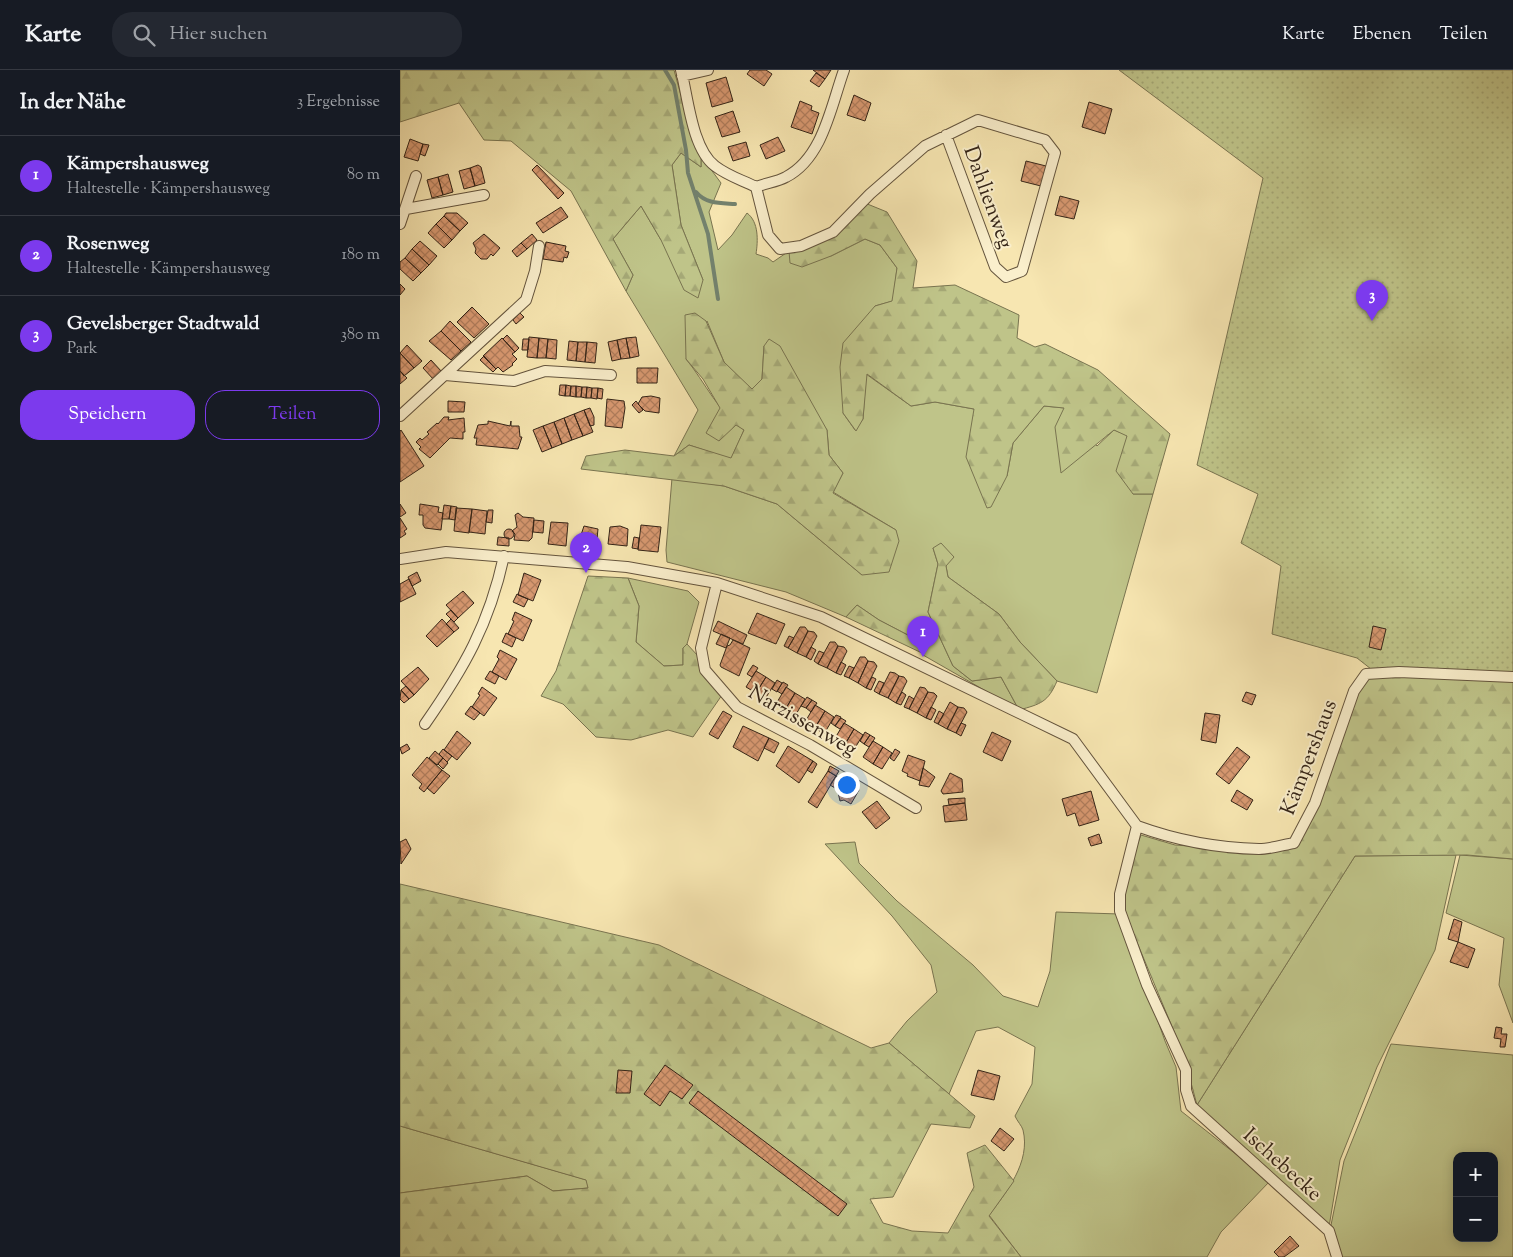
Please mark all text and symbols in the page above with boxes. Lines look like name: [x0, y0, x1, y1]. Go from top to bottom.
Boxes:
search box: [112, 12, 462, 57]
text: Karte: [25, 18, 82, 52]
icon: search: [130, 21, 158, 49]
text: Hier suchen: [170, 21, 268, 48]
text: Karte: [1282, 22, 1325, 48]
text: Ebenen: [1353, 22, 1412, 48]
text: Teilen: [1440, 22, 1488, 48]
text: In der Nähe: [20, 88, 126, 118]
text: 3 Ergebnisse: [297, 91, 380, 114]
street label: Dahlienweg: [955, 142, 1020, 253]
text: Kämpershausweg: [67, 151, 209, 178]
text: 1: [33, 164, 39, 187]
text: 80 m: [347, 164, 380, 187]
text: Haltestelle · Kämpershausweg: [67, 178, 270, 201]
text: Rosenweg: [67, 231, 149, 258]
text: 2: [32, 244, 40, 267]
text: 180 m: [341, 244, 380, 267]
text: Haltestelle · Kämpershausweg: [67, 258, 270, 281]
pin: 3: [1356, 280, 1388, 321]
text: Gevelsberger Stadtwald: [67, 311, 260, 338]
text: 3: [33, 324, 39, 347]
text: 380 m: [340, 324, 380, 347]
text: Park: [67, 338, 98, 361]
button: Speichern: [20, 390, 195, 440]
button: Teilen: [205, 390, 380, 440]
pin: 2: [570, 532, 602, 573]
pin: 1: [907, 616, 939, 657]
street label: Narzissenweg: [742, 678, 862, 765]
street label: Kämpershaus: [1274, 696, 1346, 820]
your location: [834, 772, 860, 798]
street label: Ischebecke: [1235, 1122, 1328, 1209]
map controls: [1453, 1152, 1498, 1242]
button: +: [1453, 1152, 1498, 1197]
button: −: [1453, 1197, 1498, 1242]

